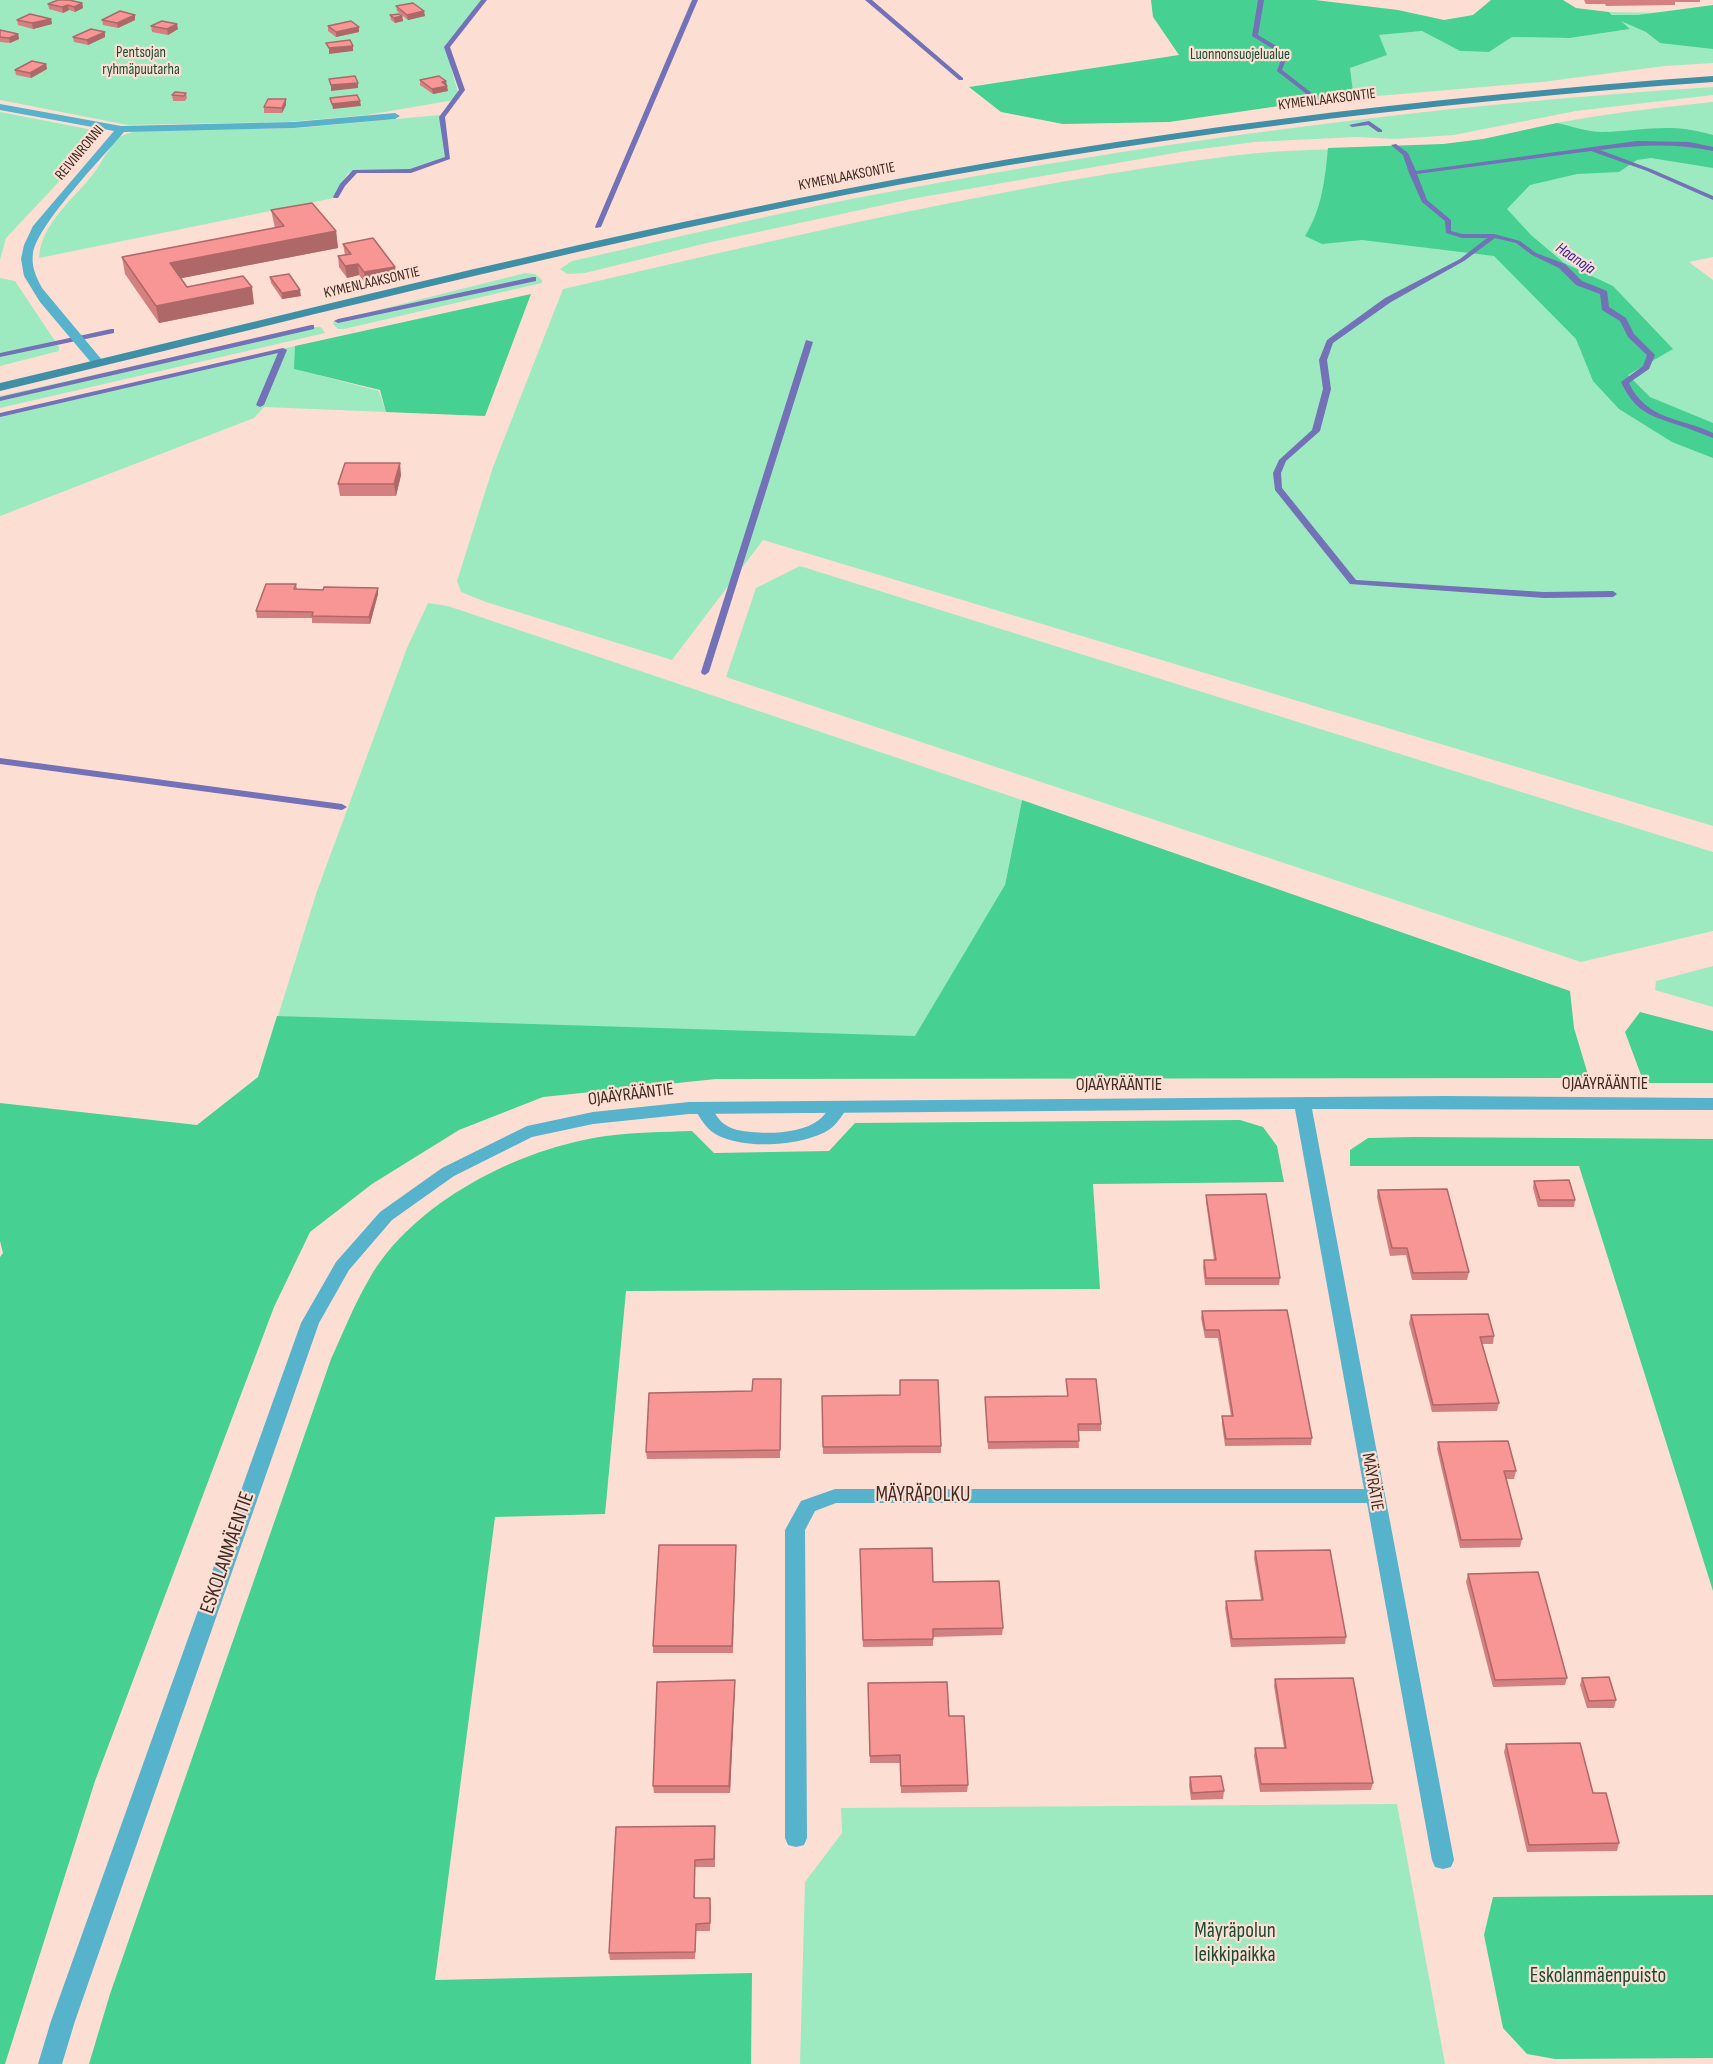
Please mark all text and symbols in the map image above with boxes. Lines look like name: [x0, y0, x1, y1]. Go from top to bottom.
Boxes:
park label: Pentsojan ryhmäpuutarha: [102, 44, 180, 79]
park label: Luonnonsuojelualue: [1190, 46, 1290, 64]
street label: KYMENLAAKSONTIE: [1277, 85, 1377, 115]
street label: REIVINRONNI: [52, 122, 108, 184]
street label: KYMENLAAKSONTIE: [797, 159, 897, 195]
water label: Haanoja: [1552, 239, 1598, 279]
street label: KYMENLAAKSONTIE: [322, 263, 422, 303]
street label: OJAÄYRÄÄNTIE: [1562, 1073, 1648, 1095]
street label: OJAÄYRÄÄNTIE: [1076, 1074, 1162, 1096]
street label: OJAÄYRÄÄNTIE: [587, 1079, 675, 1111]
street label: MÄYRÄTIE: [1356, 1451, 1388, 1513]
street label: MÄYRÄPOLKU: [876, 1483, 970, 1509]
street label: ESKOLANMÄENTIE: [195, 1489, 261, 1617]
park label: Mäyräpolun leikkipaikka: [1194, 1919, 1276, 1969]
park label: Eskolanmäenpuisto: [1530, 1964, 1666, 1990]

